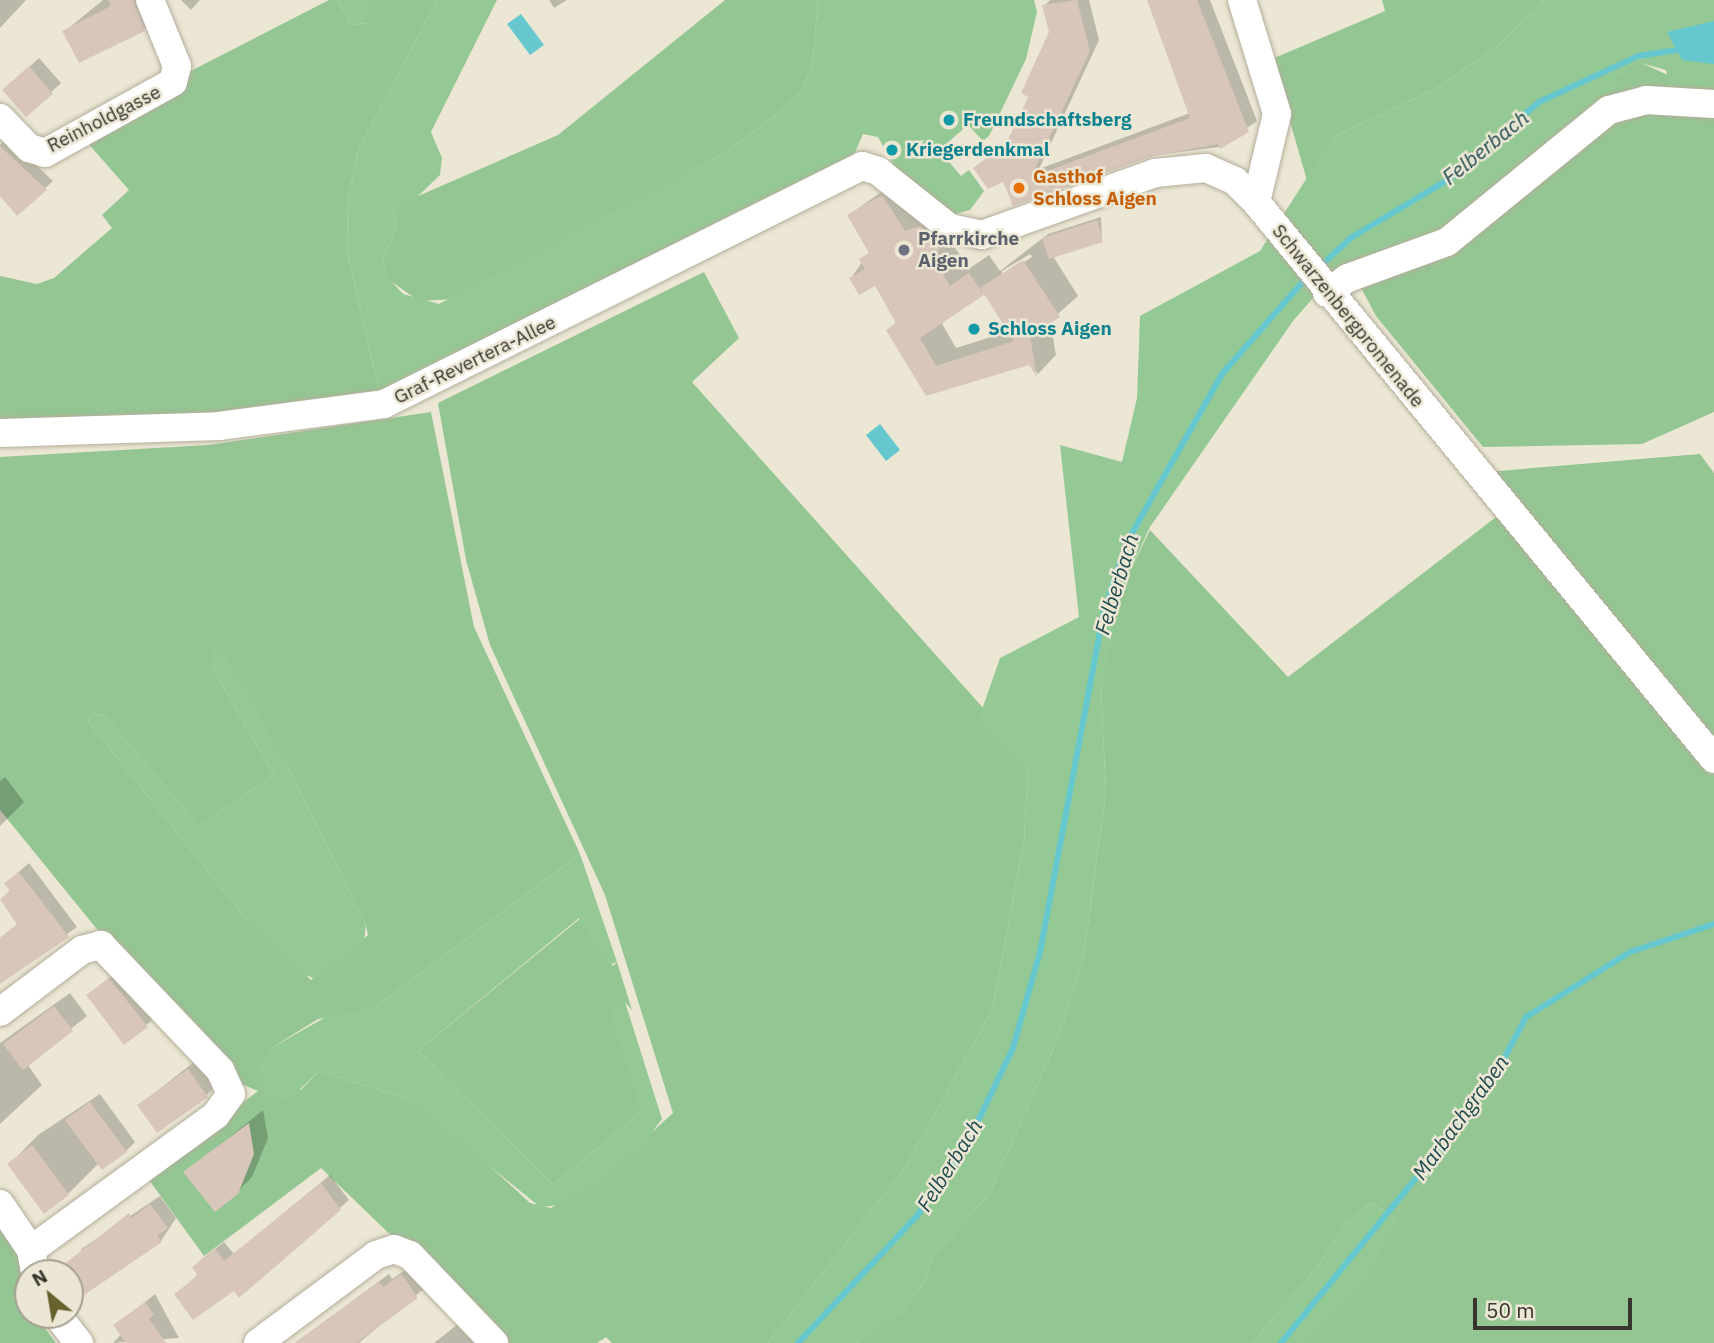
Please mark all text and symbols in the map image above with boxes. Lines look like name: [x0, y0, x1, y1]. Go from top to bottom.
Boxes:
street label: Reinholdgasse: [43, 81, 165, 157]
water label: Felberbach: [1437, 105, 1533, 189]
place label: Freundschaftsberg: [963, 109, 1131, 131]
marker: Freundschaftsberg: [941, 112, 957, 128]
place label: Kriegerdenkmal: [906, 139, 1050, 161]
marker: Kriegerdenkmal: [884, 142, 900, 158]
place label: Gasthof Schloss Aigen: [1033, 166, 1157, 210]
marker: Gasthof Schloss Aigen: [1011, 180, 1027, 196]
street label: Schwarzenbergpromenade: [1267, 220, 1429, 412]
place label: Pfarrkirche Aigen: [918, 228, 1019, 272]
marker: Pfarrkirche Aigen: [896, 242, 912, 258]
street label: Graf-Revertera-Allee: [390, 311, 560, 409]
place label: Schloss Aigen: [988, 318, 1112, 340]
marker: Schloss Aigen: [966, 321, 982, 337]
water label: Felberbach: [1089, 531, 1143, 637]
water label: Marbachgraben: [1406, 1050, 1514, 1184]
water label: Felberbach: [911, 1114, 987, 1216]
north arrow: [14, 1259, 84, 1329]
text: N: [28, 1264, 51, 1291]
scale bar: [1476, 1284, 1635, 1328]
text: 50 m: [1486, 1296, 1535, 1324]

